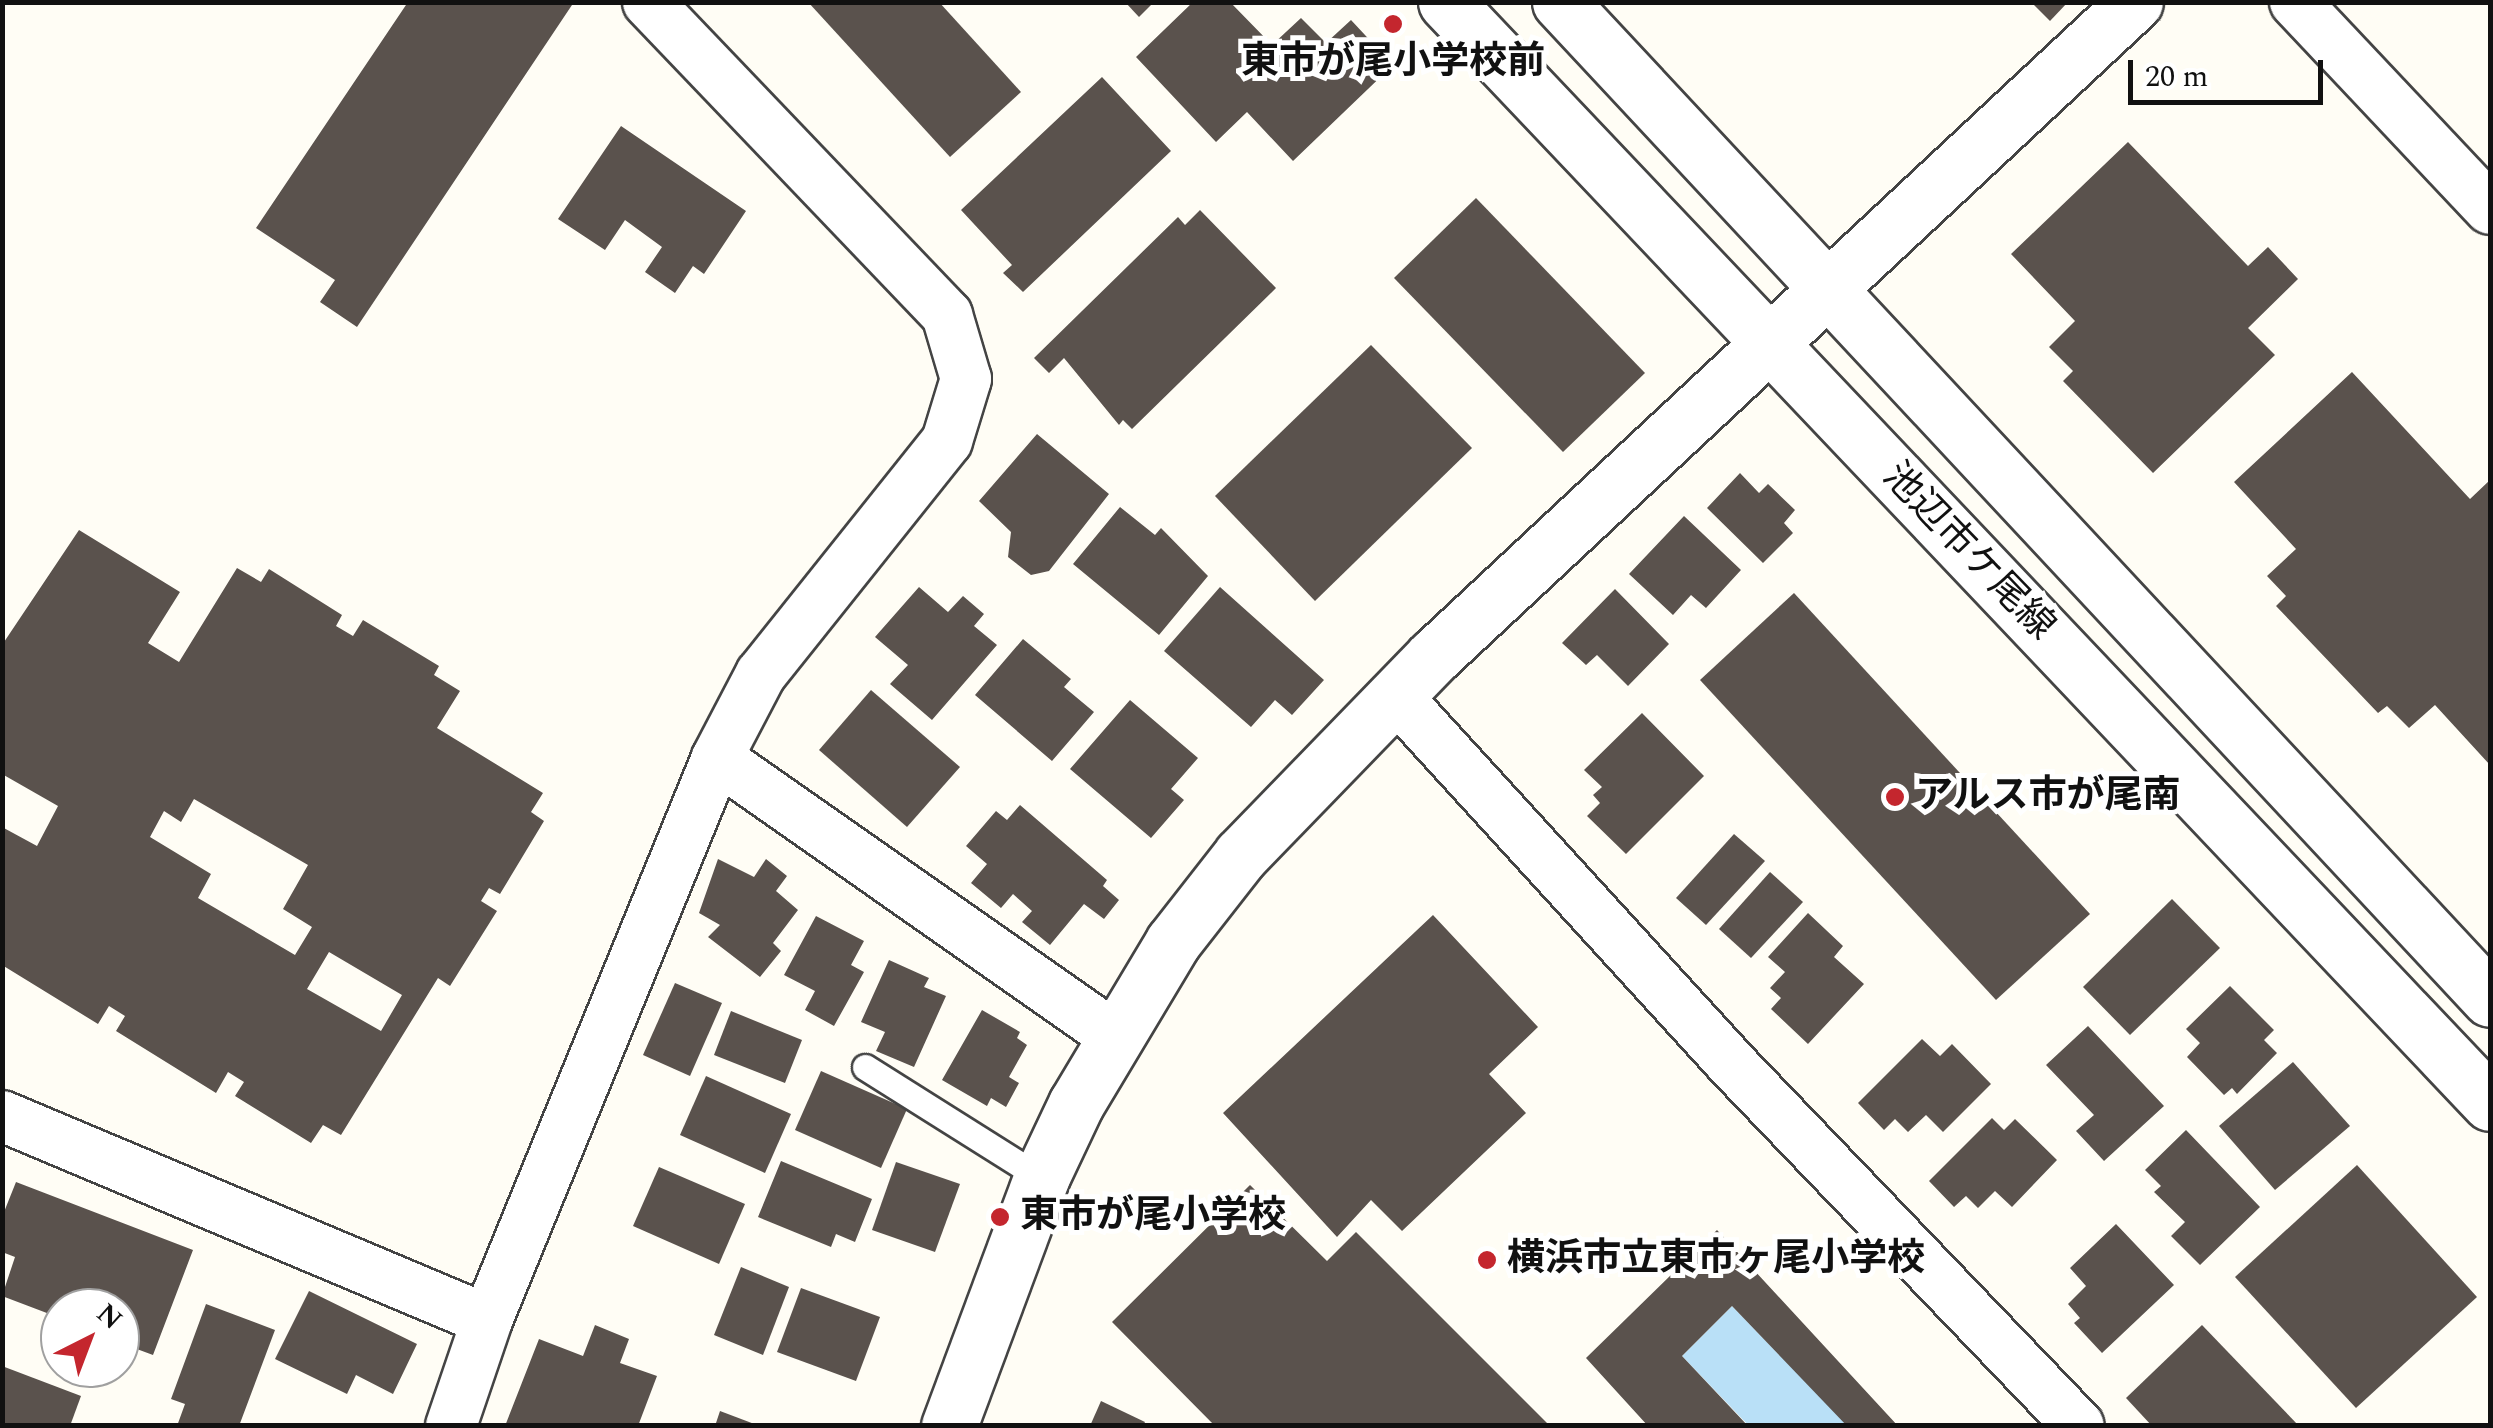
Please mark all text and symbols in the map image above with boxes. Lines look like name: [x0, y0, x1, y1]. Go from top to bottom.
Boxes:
marker: 東市が尾小学校前: [1382, 13, 1404, 35]
place label: 東市が尾小学校前: [1241, 40, 1545, 86]
scale bar: [2133, 40, 2328, 102]
text: 20 m: [2145, 54, 2208, 100]
street label: 池辺市ケ尾線: [1872, 454, 2064, 650]
place label: アルス市が尾南: [1915, 774, 2181, 820]
marker: アルス市が尾南: [1884, 786, 1906, 808]
place label: 東市が尾小学校: [1020, 1194, 1286, 1240]
marker: 東市が尾小学校: [989, 1206, 1011, 1228]
place label: 横浜市立東市ヶ尾小学校: [1507, 1237, 1925, 1283]
marker: 横浜市立東市ヶ尾小学校: [1476, 1249, 1498, 1271]
north arrow: [40, 1288, 140, 1388]
text: N: [86, 1293, 132, 1340]

